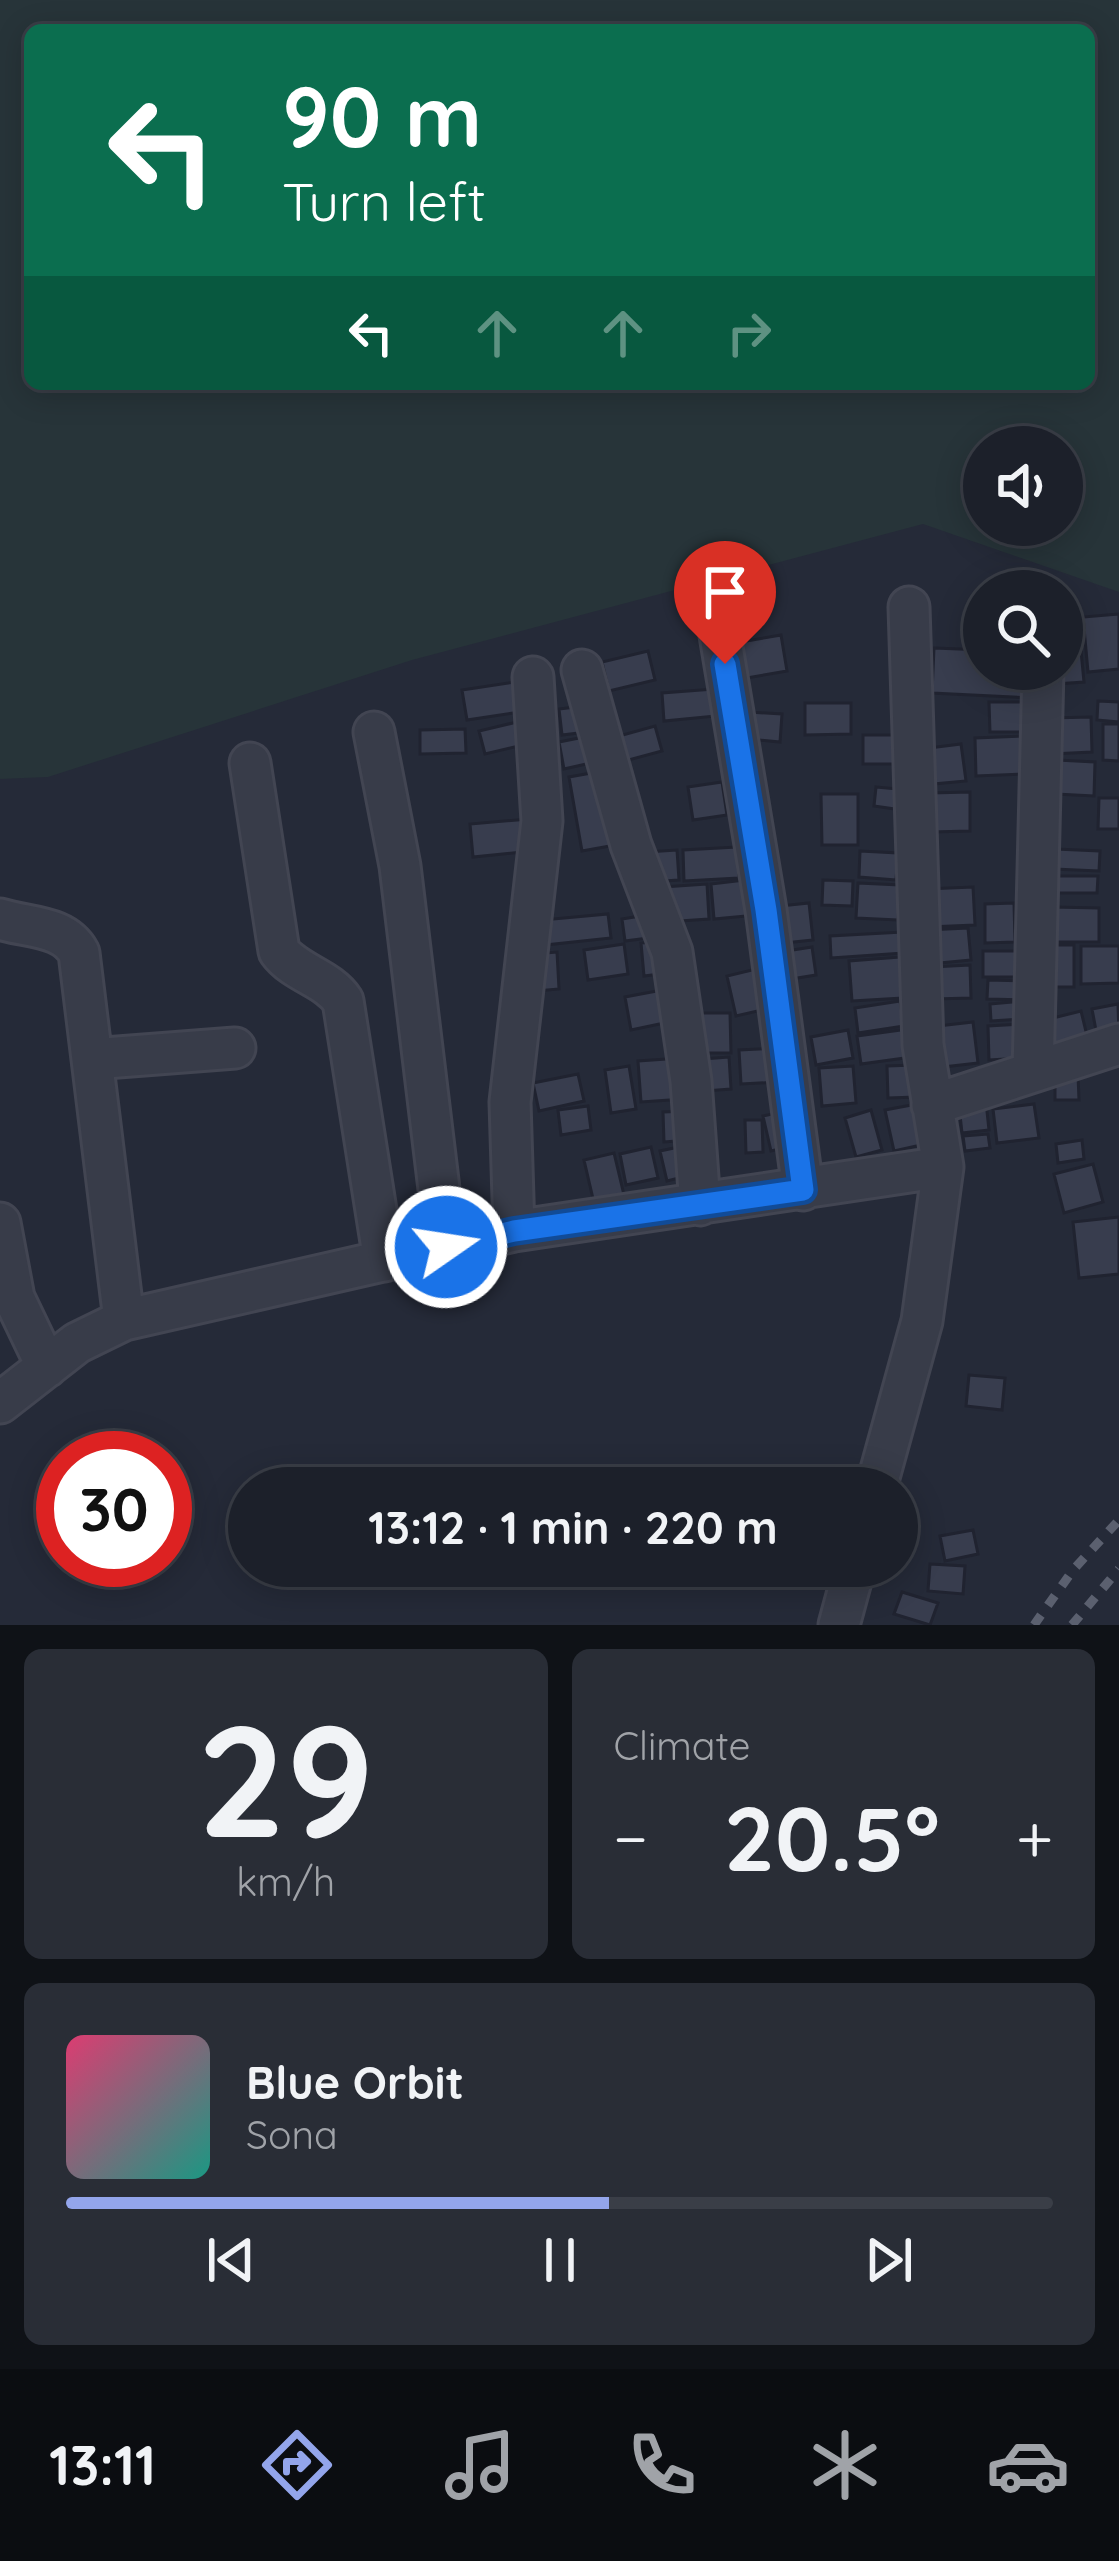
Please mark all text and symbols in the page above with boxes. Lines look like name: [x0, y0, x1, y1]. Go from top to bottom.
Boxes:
text: 90 m: [282, 63, 482, 168]
icon: left: [84, 72, 240, 228]
text: Turn left: [282, 167, 486, 235]
icon: left: [338, 300, 404, 366]
icon: ahead: [464, 300, 530, 366]
icon: ahead: [590, 300, 656, 366]
icon: right: [716, 300, 782, 366]
map controls: [963, 426, 1083, 690]
button: sound: [963, 426, 1083, 546]
pin: [674, 541, 776, 664]
icon: arrive: [692, 559, 758, 625]
button: search: [963, 570, 1083, 690]
position arrow: [383, 1184, 509, 1310]
speed limit sign: 30: [36, 1431, 192, 1587]
text: 13:12 · 1 min · 220 m: [368, 1499, 778, 1555]
text: 29: [197, 1681, 374, 1876]
text: Climate: [614, 1721, 751, 1770]
text: 20.5°: [724, 1781, 940, 1894]
text: −: [614, 1796, 648, 1879]
text: +: [1016, 1796, 1053, 1879]
text: km/h: [236, 1857, 335, 1906]
text: Blue Orbit: [246, 2054, 464, 2110]
text: Sona: [246, 2110, 338, 2159]
icon: previous: [198, 2227, 264, 2293]
icon: pause: [527, 2227, 593, 2293]
icon: next: [856, 2227, 922, 2293]
icon: directions: [255, 2423, 339, 2507]
icon: music: [438, 2423, 522, 2507]
icon: phone: [620, 2423, 704, 2507]
icon: climate: [803, 2423, 887, 2507]
icon: car: [986, 2423, 1070, 2507]
text: 13:11: [49, 2431, 156, 2499]

